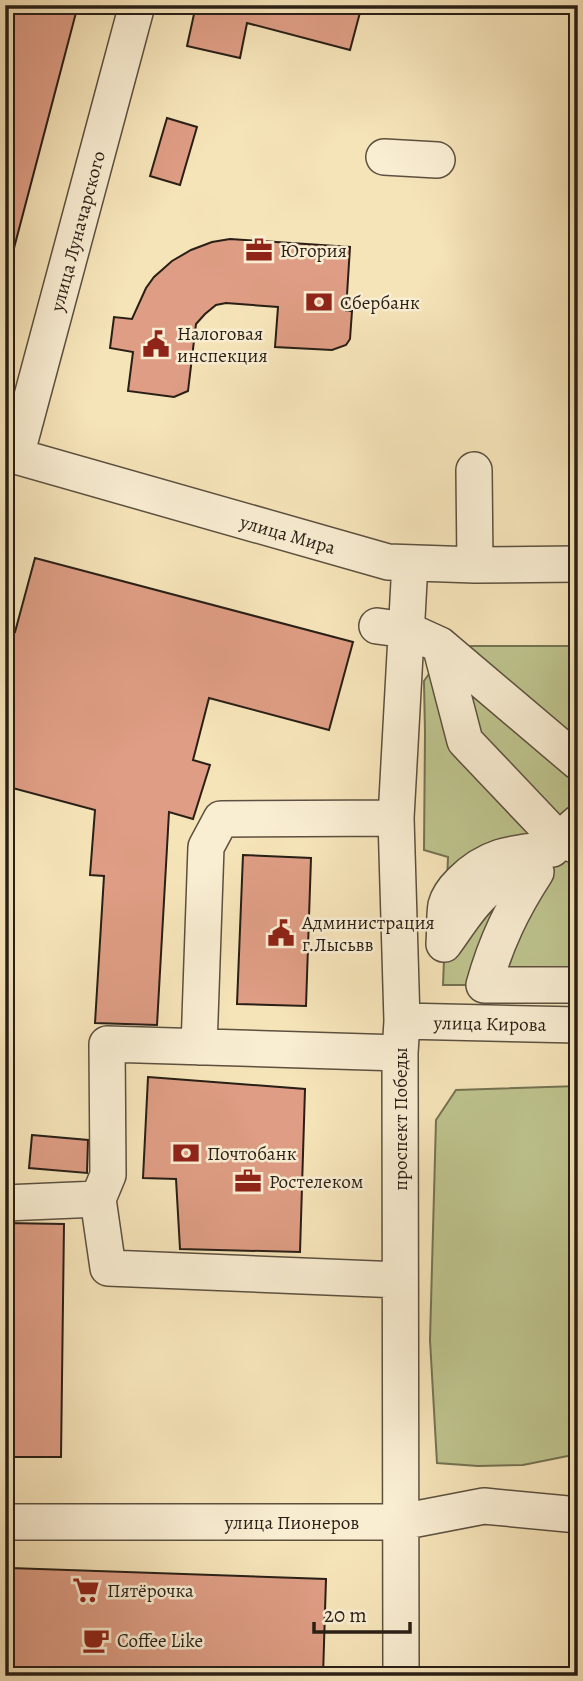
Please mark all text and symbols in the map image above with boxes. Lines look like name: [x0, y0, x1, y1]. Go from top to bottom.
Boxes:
street label: улица Луначарского: [44, 148, 112, 315]
office icon: Югория: [244, 235, 274, 265]
place label: Югория: [280, 238, 347, 264]
bank icon: Сбербанк: [304, 287, 334, 317]
place label: Сбербанк: [340, 290, 420, 316]
place label: Налоговая инспекция: [177, 321, 268, 369]
public building icon: Налоговая инспекция: [141, 329, 171, 359]
street label: улица Мира: [236, 509, 339, 561]
place label: Администрация г.Лысьвв: [301, 910, 435, 958]
public building icon: Администрация г.Лысьвв: [266, 918, 296, 948]
street label: улица Кирова: [432, 1010, 547, 1038]
street label: проспект Победы: [388, 1047, 414, 1191]
bank icon: Почтобанк: [171, 1138, 201, 1168]
place label: Почтобанк: [207, 1141, 297, 1167]
office icon: Ростелеком: [233, 1166, 263, 1196]
place label: Ростелеком: [269, 1169, 364, 1195]
street label: улица Пионеров: [224, 1510, 359, 1536]
supermarket icon: Пятёрочка: [71, 1575, 101, 1605]
place label: Пятёрочка: [107, 1578, 194, 1604]
scale bar: [314, 1590, 410, 1634]
text: 20 m: [324, 1601, 367, 1629]
cafe icon: Coffee Like: [81, 1625, 111, 1655]
place label: Coffee Like: [117, 1628, 203, 1654]

